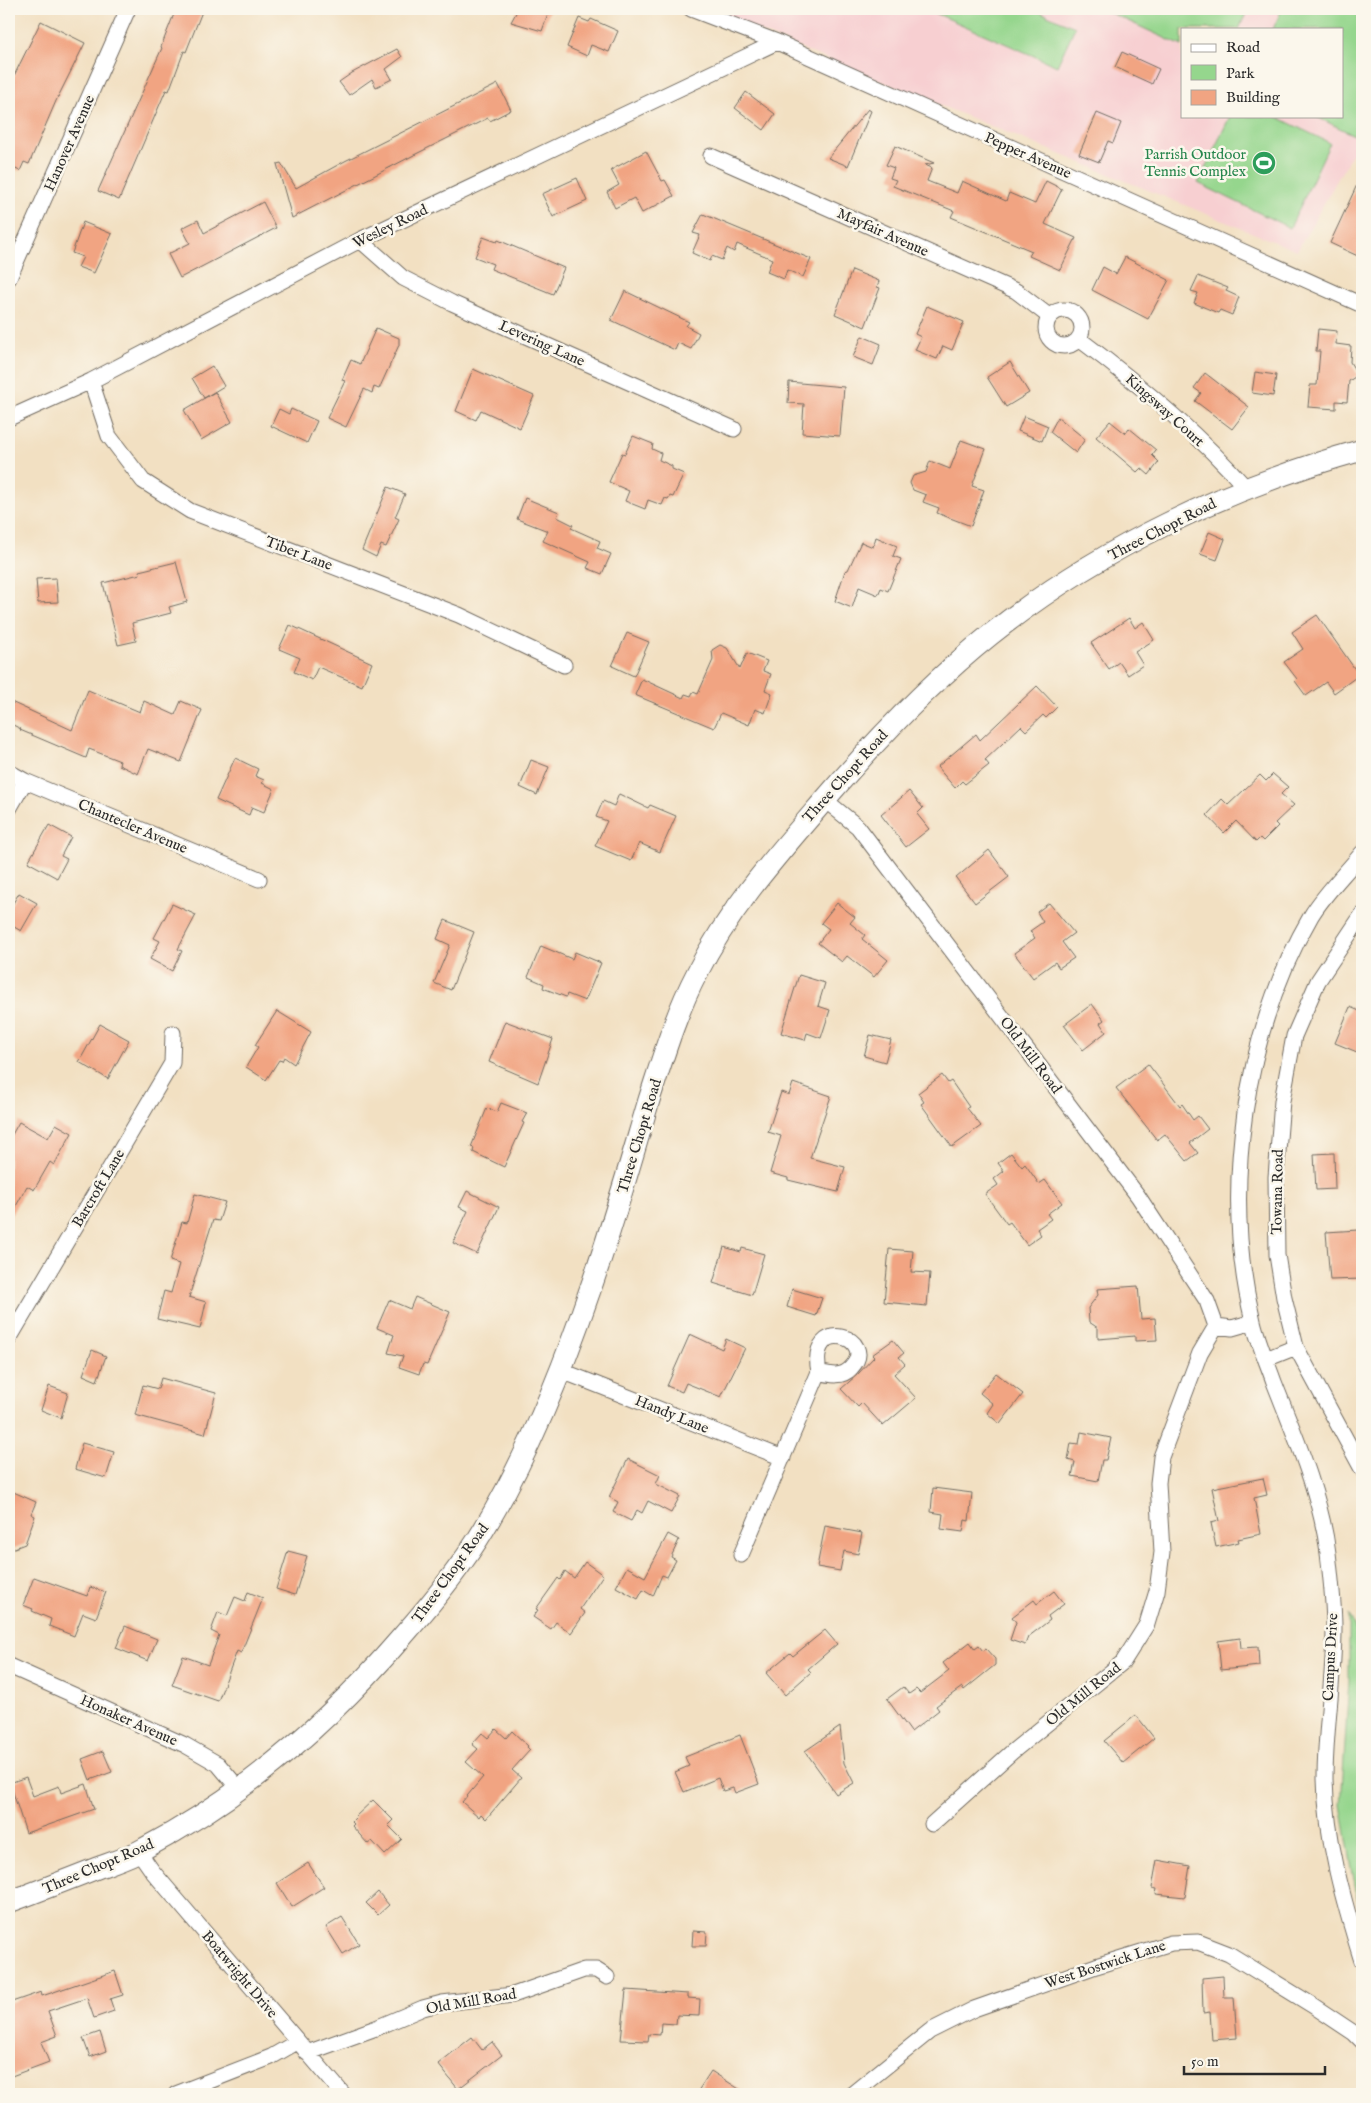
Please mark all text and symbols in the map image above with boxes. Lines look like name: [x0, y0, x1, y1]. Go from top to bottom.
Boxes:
legend: [1181, 28, 1344, 118]
text: Road: [1226, 38, 1261, 57]
text: Park: [1226, 64, 1256, 83]
text: Building: [1226, 88, 1281, 107]
street label: Hanover Avenue: [40, 92, 99, 194]
street label: Pepper Avenue: [981, 128, 1074, 183]
place label: Parrish Outdoor Tennis Complex: [1144, 145, 1247, 181]
sports icon: Parrish Outdoor Tennis Complex: [1251, 150, 1277, 176]
street label: Wesley Road: [350, 200, 432, 253]
street label: Mayfair Avenue: [834, 204, 932, 261]
street label: Levering Lane: [496, 316, 588, 371]
street label: Kingsway Court: [1121, 370, 1208, 451]
street label: Three Chopt Road: [1105, 494, 1220, 565]
street label: Tiber Lane: [262, 532, 335, 575]
street label: Three Chopt Road: [799, 725, 893, 827]
street label: Chantecler Avenue: [75, 795, 191, 858]
street label: Old Mill Road: [996, 1013, 1066, 1098]
street label: Three Chopt Road: [613, 1076, 666, 1196]
street label: Barcroft Lane: [68, 1146, 129, 1231]
street label: Towana Road: [1267, 1148, 1288, 1235]
street label: Handy Lane: [632, 1391, 712, 1438]
street label: Three Chopt Road: [408, 1519, 494, 1627]
street label: Campus Drive: [1319, 1612, 1342, 1702]
street label: Old Mill Road: [1042, 1658, 1126, 1730]
street label: Honaker Avenue: [77, 1691, 181, 1750]
street label: Three Chopt Road: [40, 1834, 157, 1898]
street label: Boatwright Drive: [197, 1927, 282, 2022]
street label: West Bostwick Lane: [1042, 1936, 1168, 1993]
street label: Old Mill Road: [424, 1984, 519, 2019]
scale bar: [1184, 2043, 1325, 2075]
text: 50 m: [1191, 2052, 1219, 2071]

